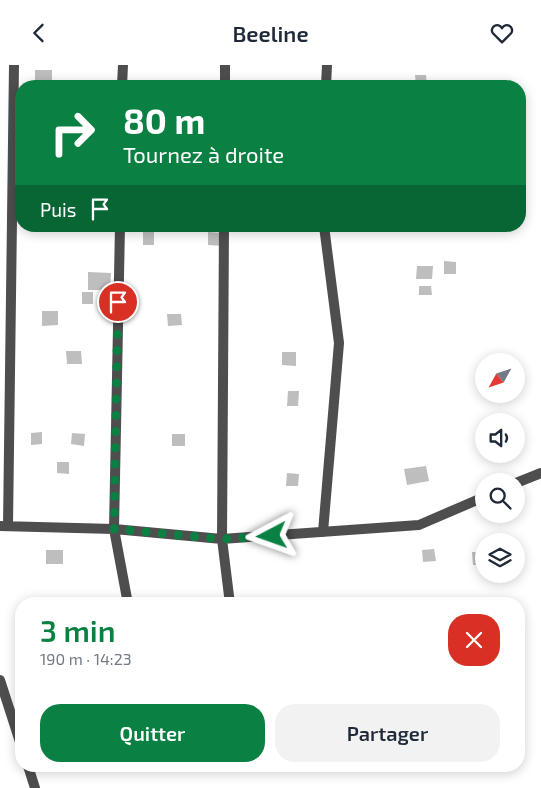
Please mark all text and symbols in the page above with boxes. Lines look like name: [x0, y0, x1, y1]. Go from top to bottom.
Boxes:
icon: back: [25, 19, 53, 47]
icon: heart: [488, 19, 516, 47]
text: Beeline: [232, 20, 309, 46]
text: 80 m: [123, 99, 205, 141]
icon: right: [40, 100, 105, 165]
text: Tournez à droite: [123, 141, 284, 167]
icon: arrive: [86, 195, 114, 223]
text: Puis: [40, 198, 76, 221]
pin: [97, 281, 139, 323]
icon: arrive: [104, 288, 132, 316]
north arrow: [475, 353, 525, 403]
map controls: [475, 353, 525, 583]
button: sound: [475, 413, 525, 463]
button: search: [475, 473, 525, 523]
position arrow: [245, 509, 297, 561]
button: layers: [475, 533, 525, 583]
text: 3 min: [40, 612, 116, 648]
button: close: [448, 614, 500, 666]
text: 190 m · 14:23: [40, 649, 132, 668]
button: Quitter: [40, 704, 265, 762]
button: Partager: [275, 704, 500, 762]

